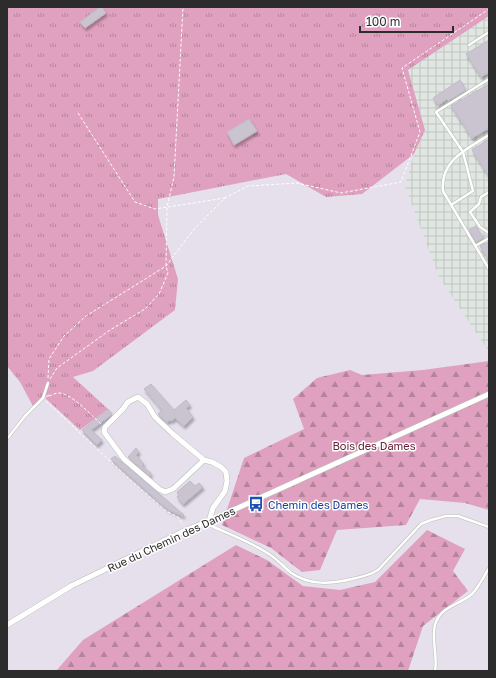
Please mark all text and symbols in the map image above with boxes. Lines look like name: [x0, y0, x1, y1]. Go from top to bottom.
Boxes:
scale bar: [360, 8, 453, 34]
text: 100 m: [366, 14, 400, 29]
park label: Bois des Dames: [332, 439, 416, 452]
bus stop icon: Chemin des Dames: [247, 495, 265, 513]
place label: Chemin des Dames: [268, 498, 369, 511]
street label: Rue du Chemin des Dames: [105, 504, 237, 574]

